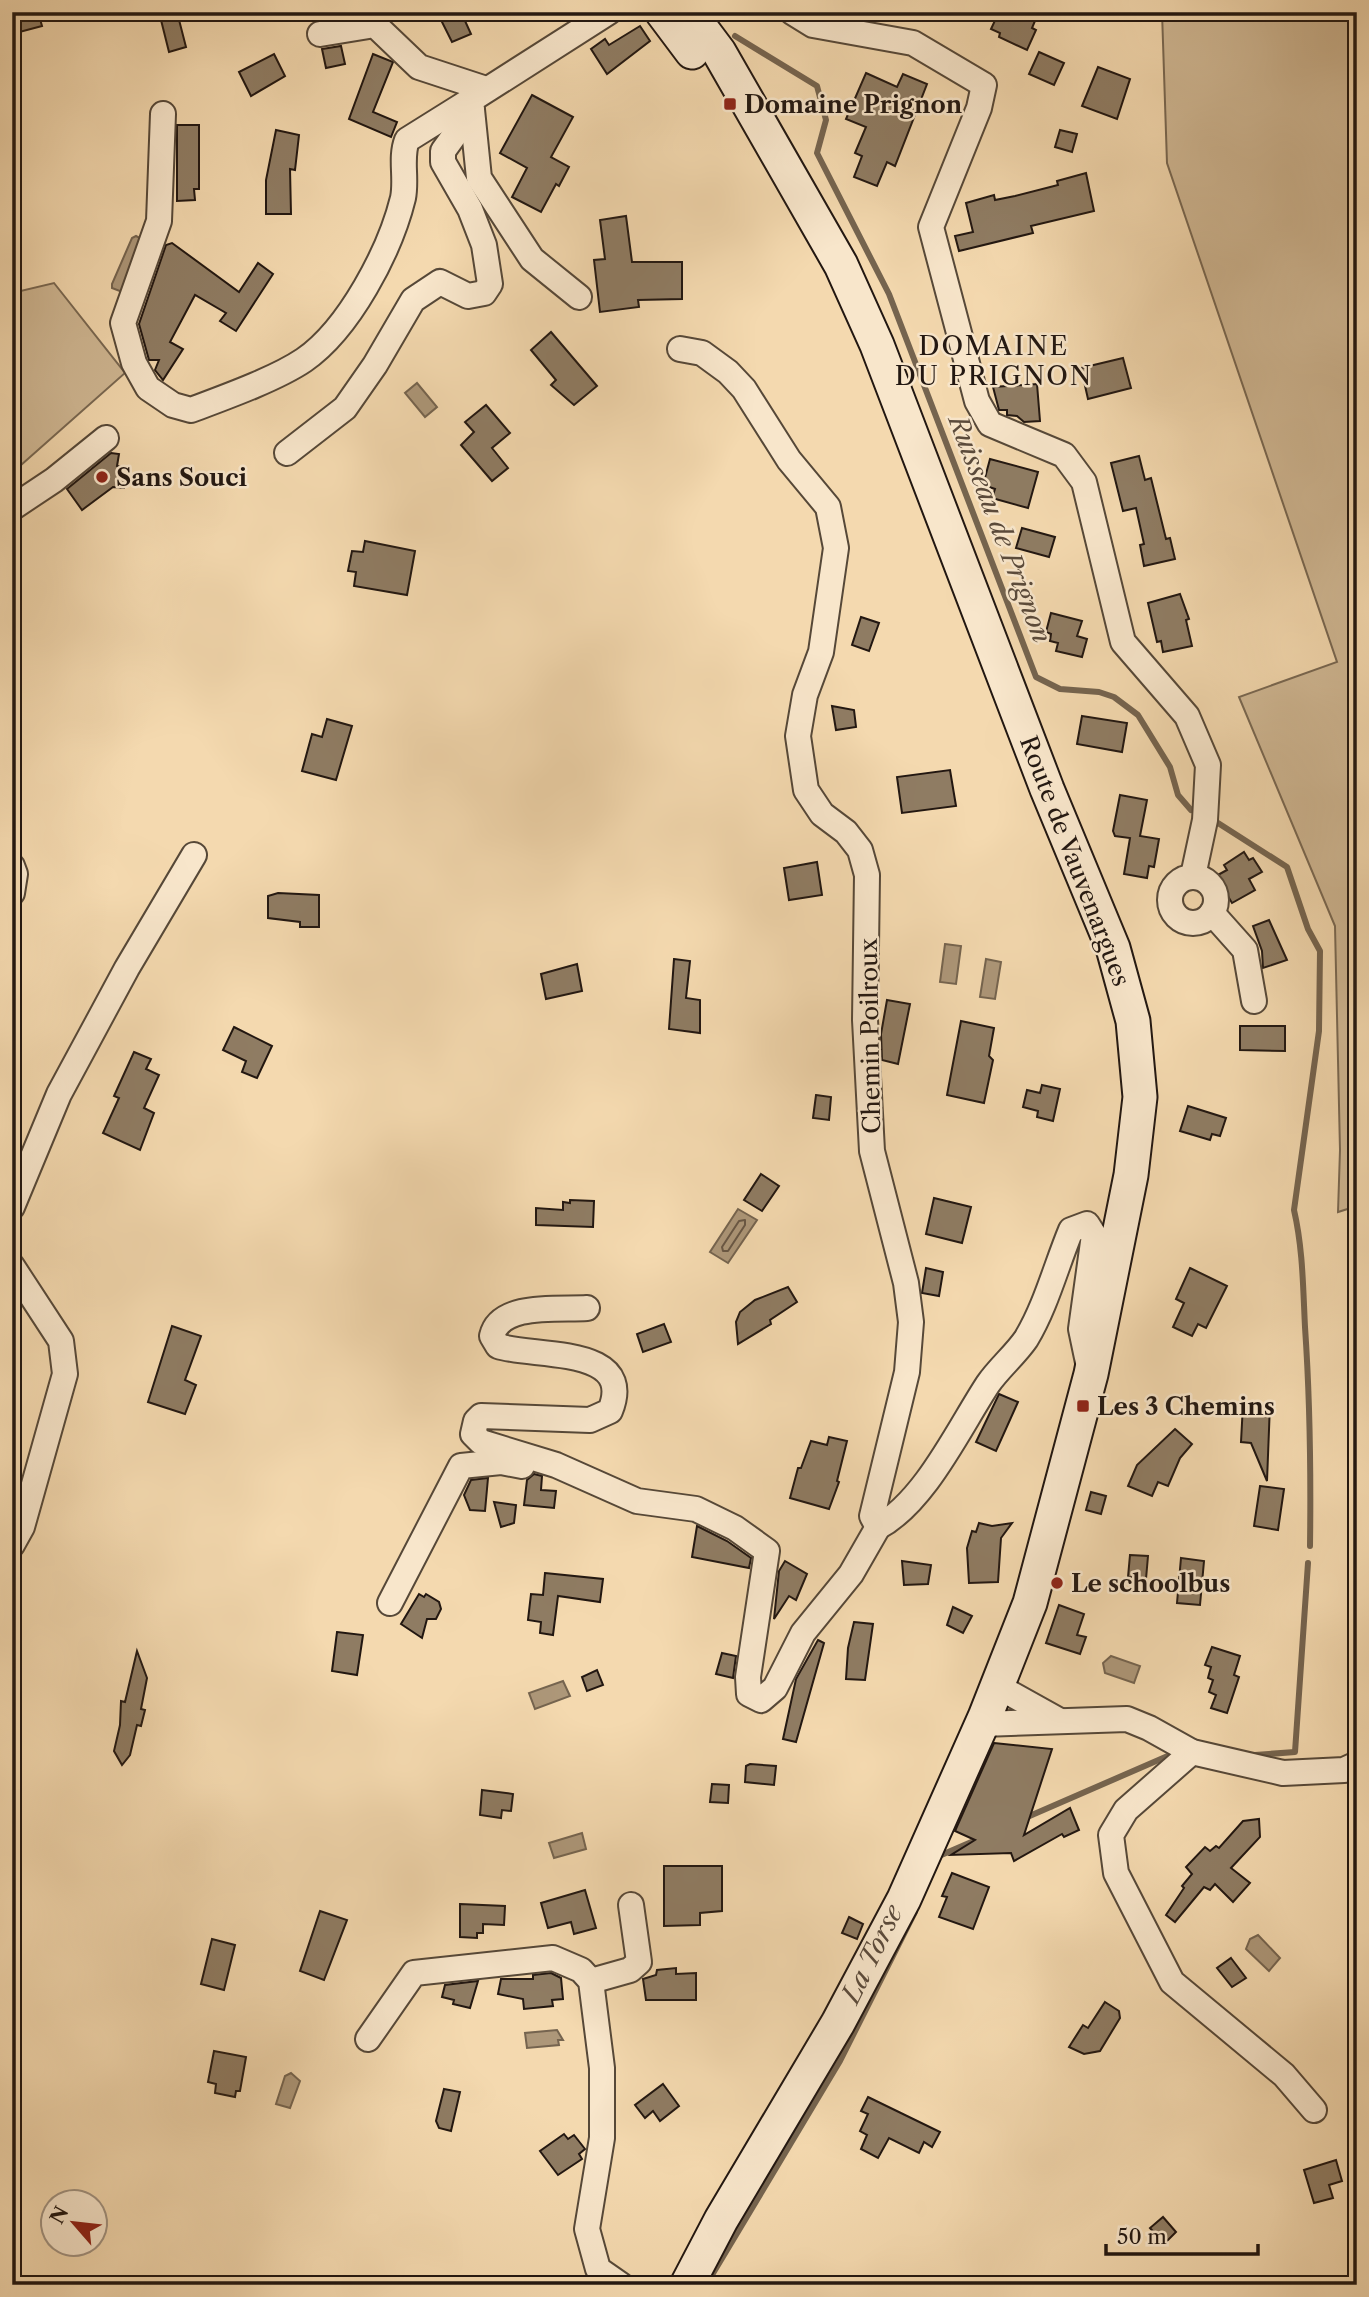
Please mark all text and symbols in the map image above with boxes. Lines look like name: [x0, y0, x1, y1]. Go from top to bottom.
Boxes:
place label: Domaine Prignon: [744, 90, 963, 119]
marker: Domaine Prignon: [722, 96, 738, 112]
district label: DOMAINE DU PRIGNON: [895, 330, 1093, 392]
water label: Ruisseau de Prignon: [941, 409, 1058, 647]
place label: Sans Souci: [116, 463, 247, 492]
marker: Sans Souci: [94, 469, 110, 485]
street label: Route de Vauvenargues: [1014, 732, 1136, 990]
street label: Chemin Poilroux: [854, 938, 886, 1134]
place label: Les 3 Chemins: [1097, 1392, 1275, 1421]
marker: Les 3 Chemins: [1075, 1398, 1091, 1414]
place label: Le schoolbus: [1071, 1569, 1230, 1598]
marker: Le schoolbus: [1049, 1575, 1065, 1591]
water label: La Torse: [834, 1898, 910, 2010]
north arrow: [38, 2188, 108, 2258]
text: N: [45, 2203, 73, 2228]
scale bar: [1106, 2213, 1259, 2257]
text: 50 m: [1117, 2224, 1167, 2249]

